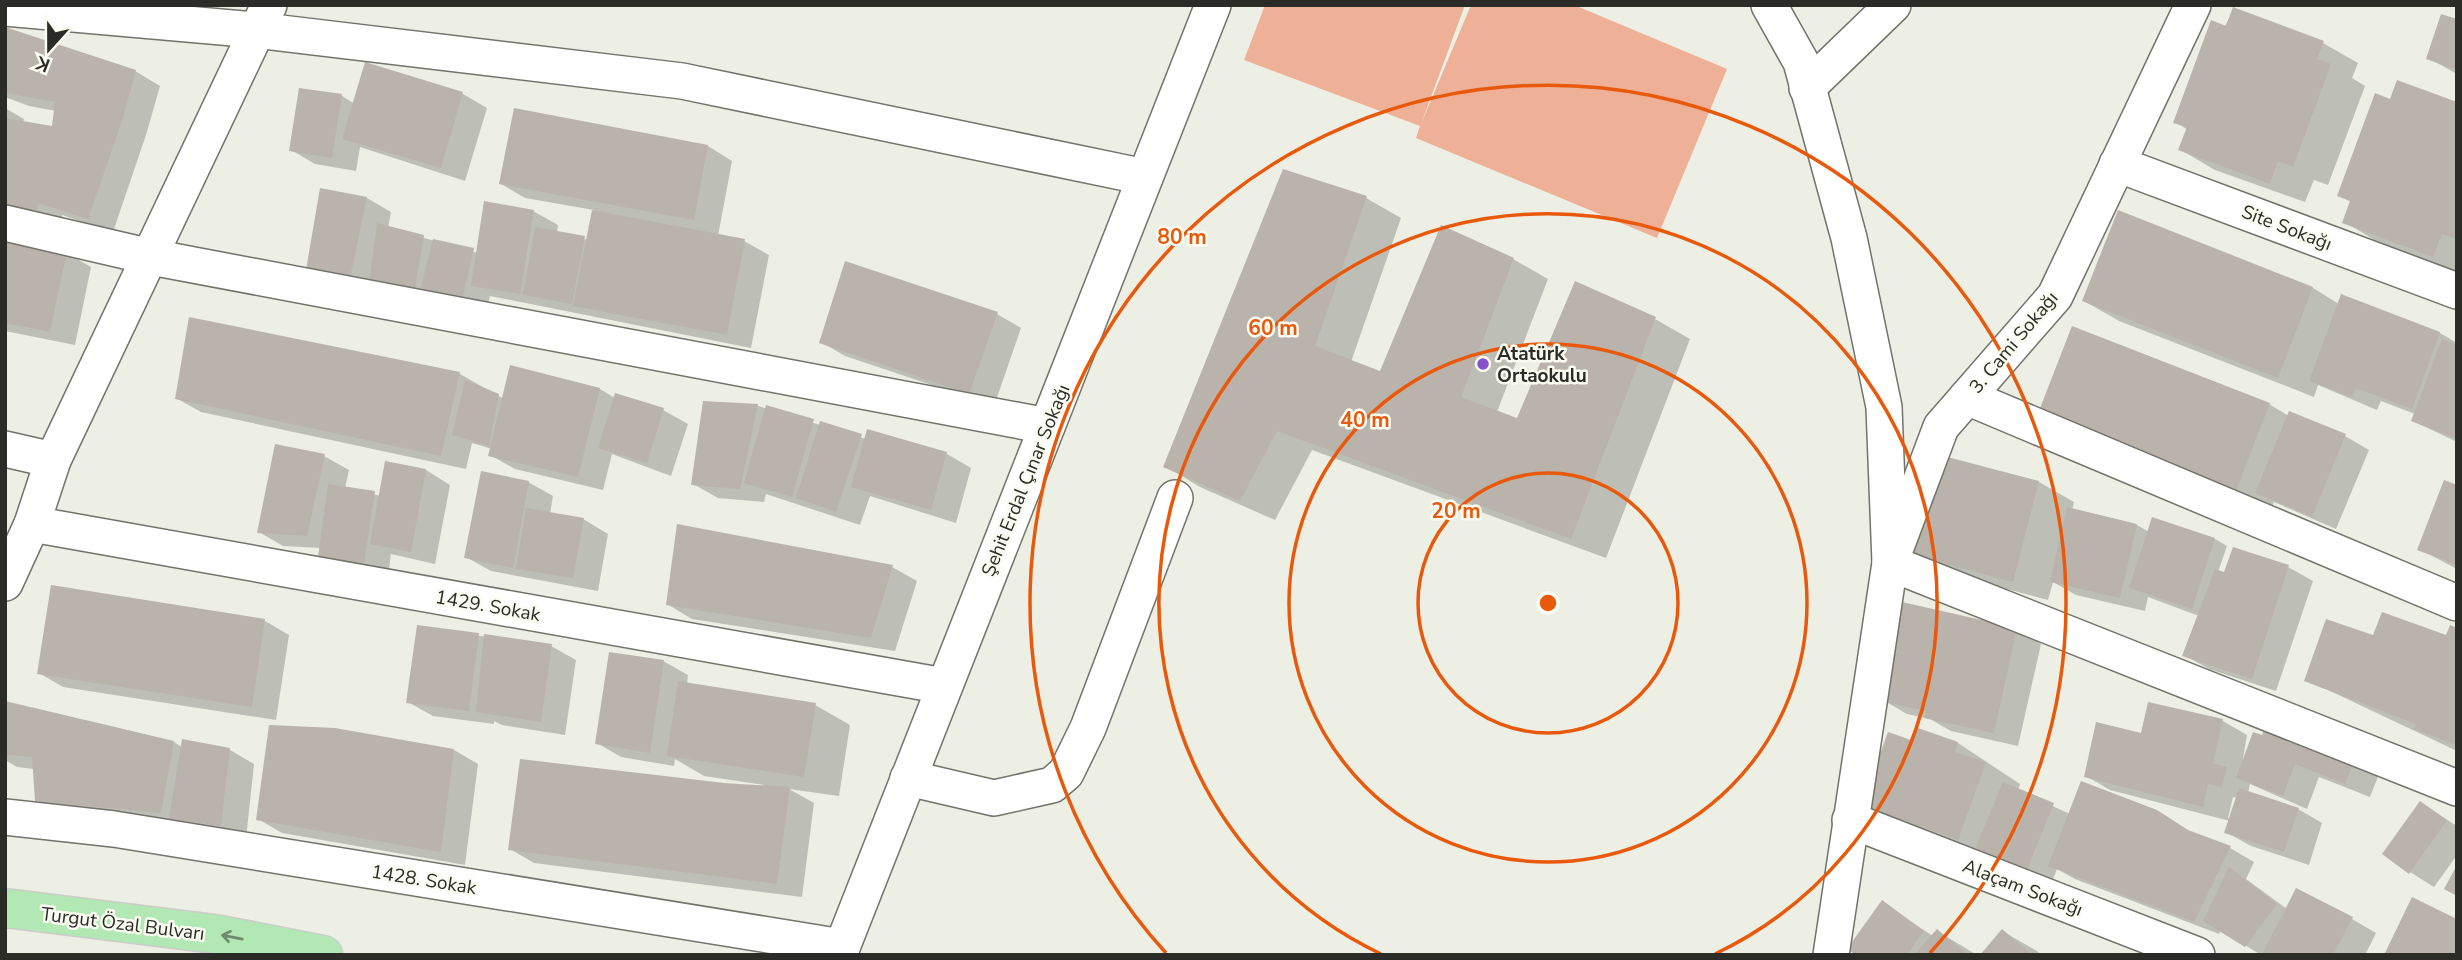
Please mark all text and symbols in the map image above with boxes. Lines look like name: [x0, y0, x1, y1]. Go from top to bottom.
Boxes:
north arrow: [14, 14, 84, 84]
text: K: [31, 49, 54, 78]
street label: Site Sokağı: [2238, 199, 2336, 257]
text: 80 m: [1157, 223, 1207, 251]
street label: 3. Cami Sokağı: [1963, 286, 2064, 399]
text: 60 m: [1248, 314, 1298, 342]
place label: Atatürk Ortaokulu: [1497, 341, 1587, 389]
marker: Atatürk Ortaokulu: [1475, 356, 1491, 372]
street label: Şehit Erdal Çınar Sokağı: [975, 380, 1076, 580]
text: 40 m: [1340, 406, 1390, 434]
text: 20 m: [1431, 497, 1481, 525]
street label: 1429. Sokak: [433, 584, 543, 628]
centre of rings: [1536, 591, 1560, 615]
street label: Alaçam Sokağı: [1959, 853, 2086, 923]
street label: 1428. Sokak: [369, 859, 479, 901]
street label: Turgut Özal Bulvarı: [40, 901, 206, 947]
one-way arrow: [221, 930, 244, 944]

